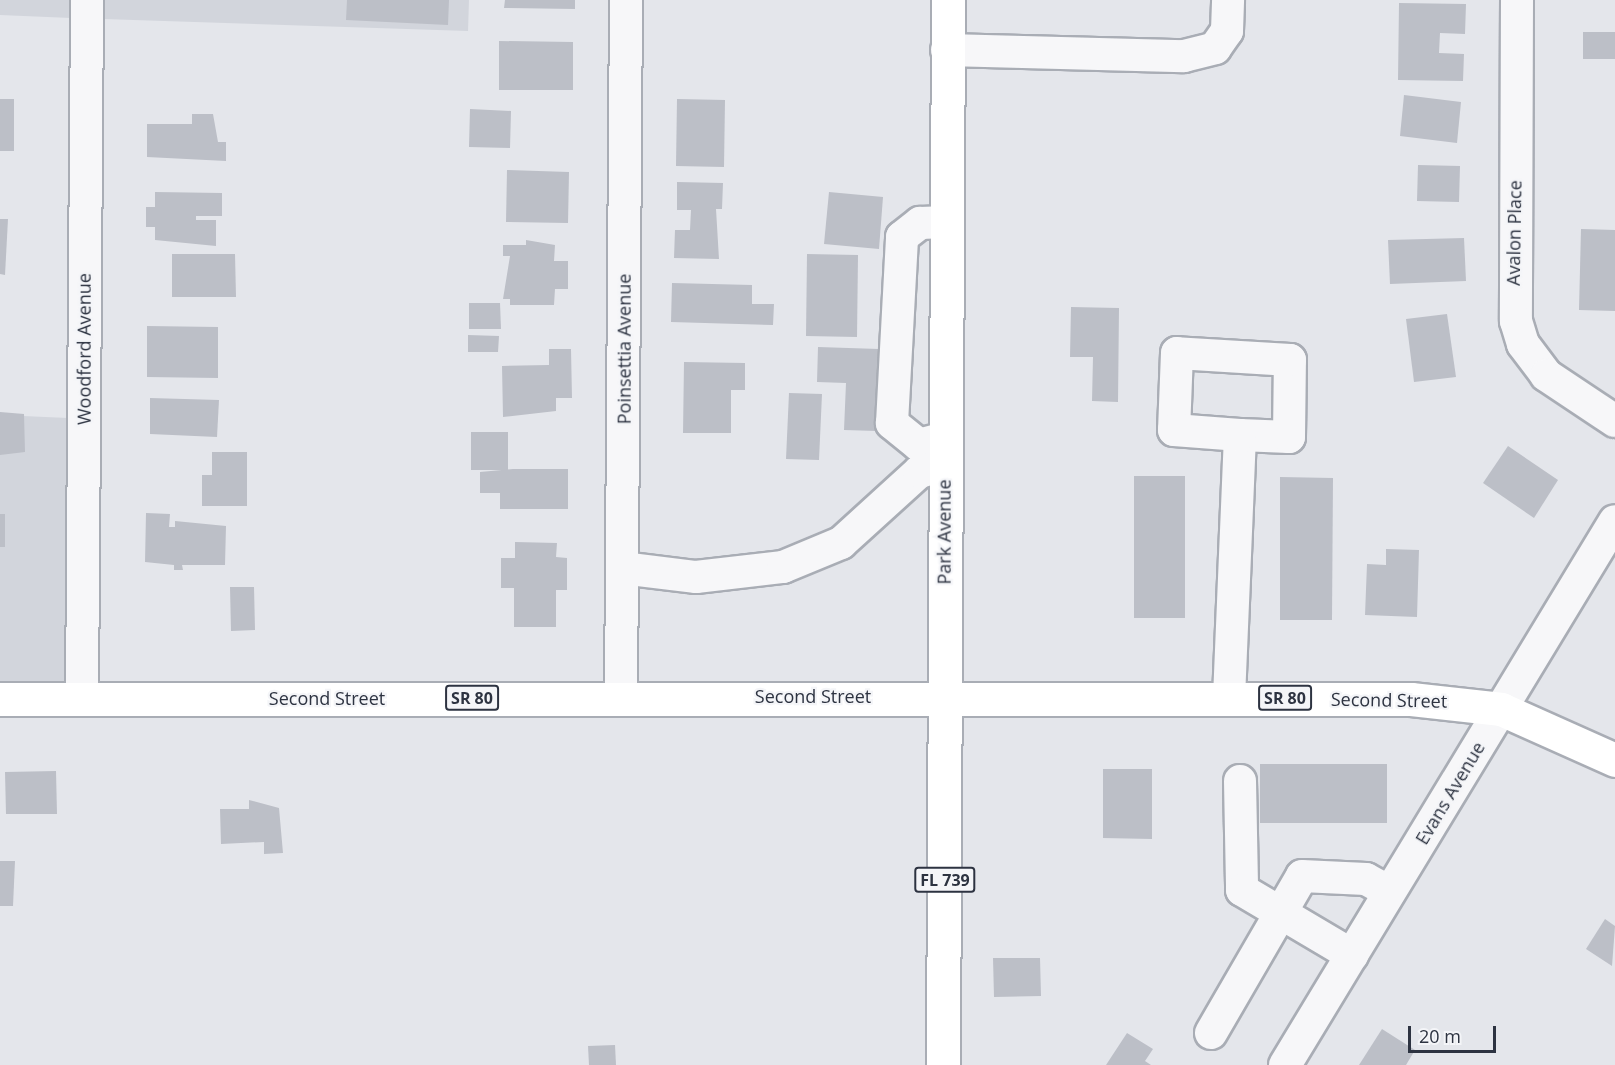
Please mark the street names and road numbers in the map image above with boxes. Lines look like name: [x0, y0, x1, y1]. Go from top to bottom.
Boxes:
street label: Avalon Place: [1502, 180, 1526, 286]
street label: Woodford Avenue: [73, 273, 95, 425]
street label: Poinsettia Avenue: [613, 274, 635, 424]
street label: Park Avenue: [933, 480, 955, 584]
road number: SR 80: [445, 685, 499, 711]
street label: Second Street: [755, 685, 871, 707]
road number: SR 80: [1258, 685, 1312, 711]
street label: Second Street: [269, 687, 385, 709]
street label: Second Street: [1331, 688, 1447, 712]
street label: Evans Avenue: [1411, 738, 1489, 848]
road number: FL 739: [914, 867, 976, 893]

